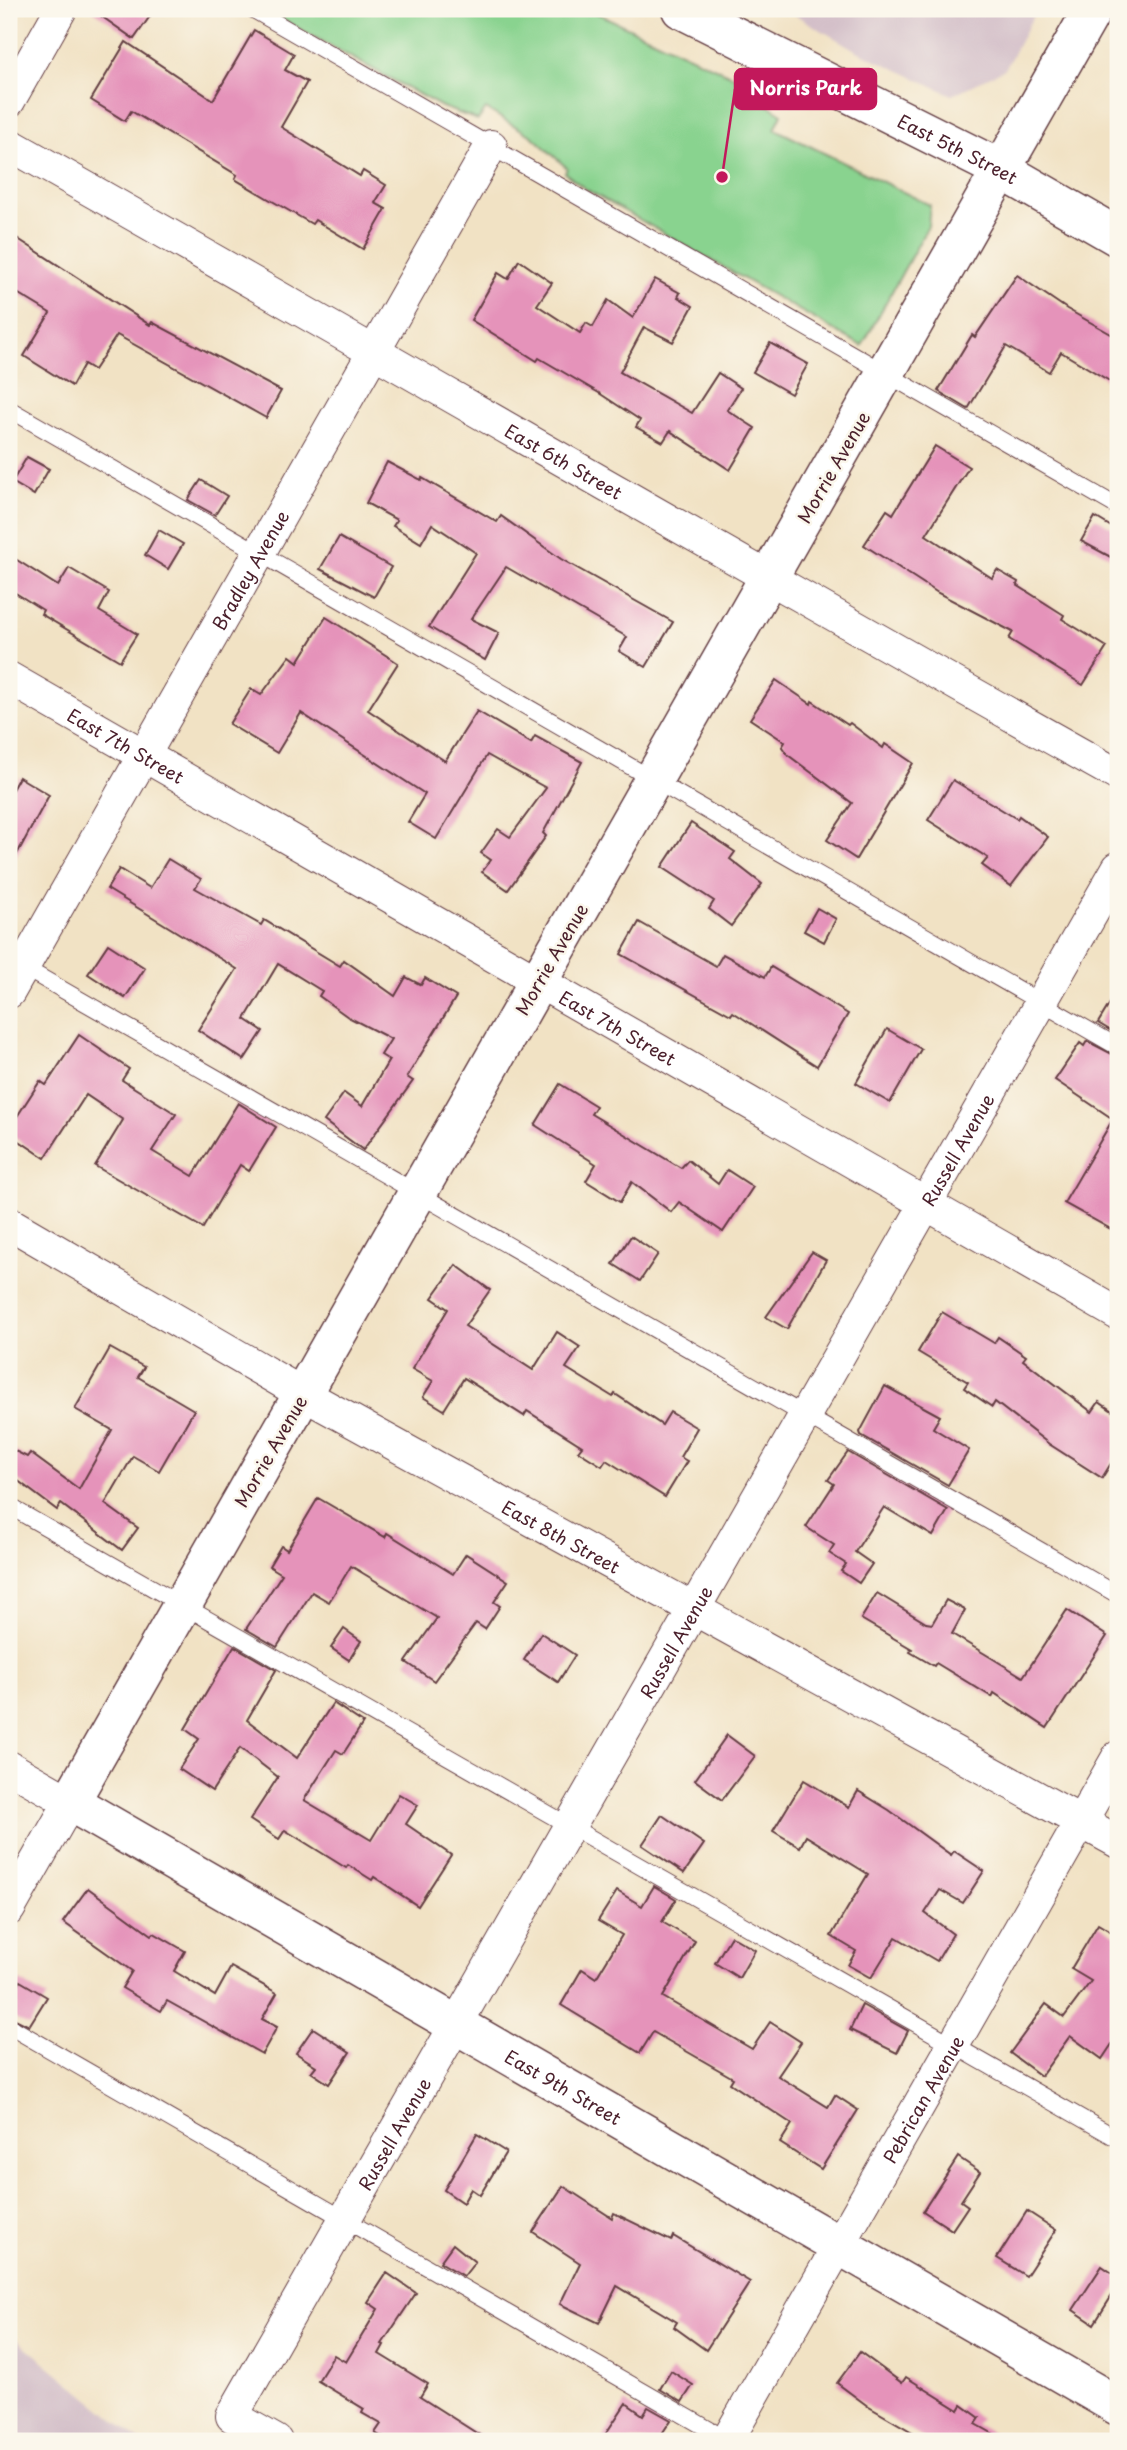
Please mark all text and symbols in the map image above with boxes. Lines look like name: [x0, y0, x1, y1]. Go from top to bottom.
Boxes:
callout: Norris Park: [735, 69, 876, 109]
text: Norris Park: [750, 73, 862, 101]
street label: East 5th Street: [893, 106, 1023, 190]
street label: Morrie Avenue: [790, 406, 876, 528]
street label: East 6th Street: [500, 416, 628, 505]
street label: Bradley Avenue: [205, 505, 295, 635]
street label: East 7th Street: [63, 701, 190, 789]
street label: Morrie Avenue: [508, 898, 594, 1020]
street label: East 7th Street: [555, 983, 681, 1071]
street label: Russell Avenue: [914, 1088, 1000, 1211]
street label: Morrie Avenue: [227, 1390, 313, 1512]
street label: East 8th Street: [497, 1493, 625, 1579]
street label: Russell Avenue: [632, 1580, 718, 1703]
street label: Pebrican Avenue: [875, 2030, 970, 2168]
street label: East 9th Street: [500, 2042, 627, 2131]
street label: Russell Avenue: [351, 2072, 437, 2195]

